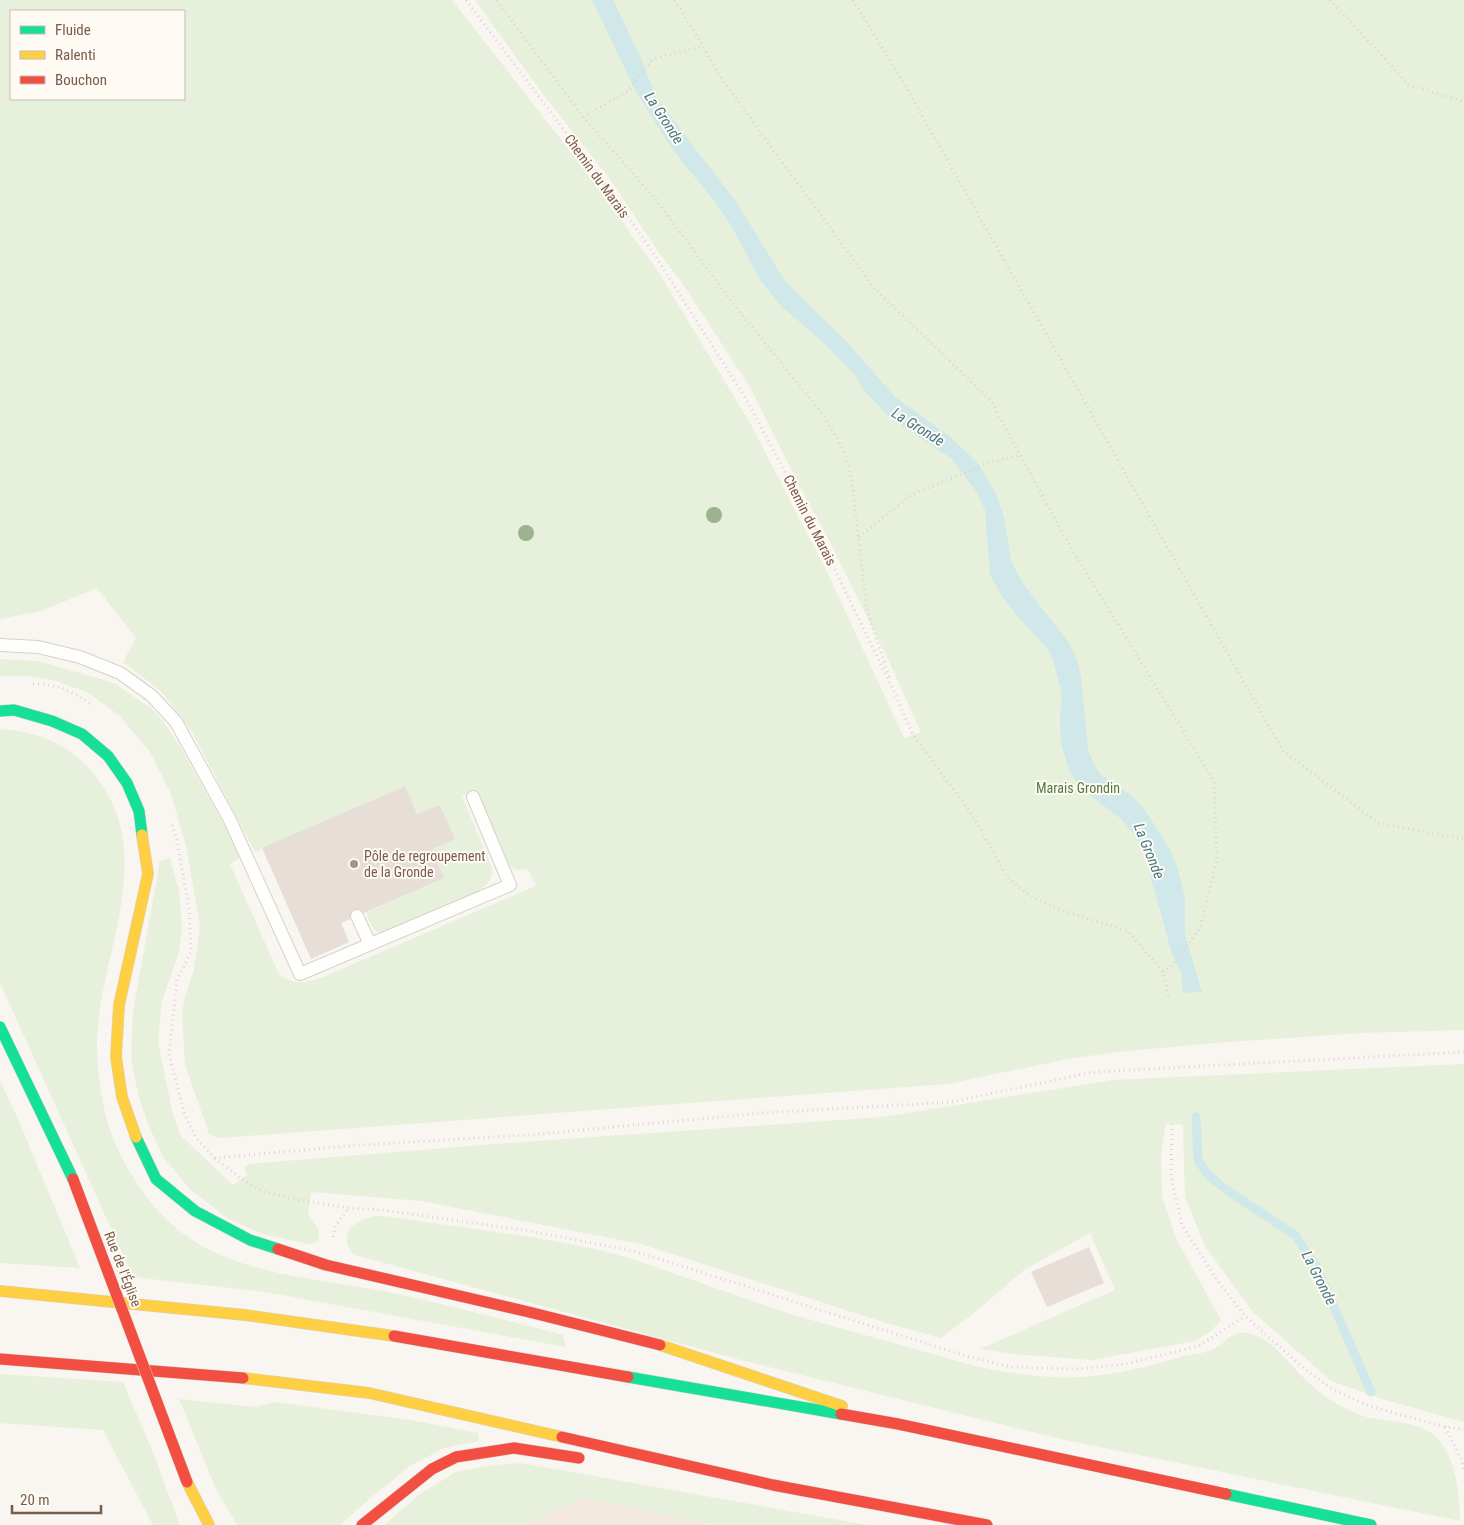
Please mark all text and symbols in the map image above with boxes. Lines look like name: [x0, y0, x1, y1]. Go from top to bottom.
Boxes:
legend: [10, 10, 185, 100]
text: Fluide: [55, 21, 91, 39]
text: Ralenti: [55, 46, 96, 64]
text: Bouchon: [55, 71, 107, 89]
water label: La Gronde: [640, 89, 688, 148]
street label: Chemin du Marais: [561, 131, 633, 221]
water label: La Gronde: [888, 404, 948, 450]
street label: Chemin du Marais: [780, 472, 840, 568]
park label: Marais Grondin: [1036, 780, 1120, 796]
water label: La Gronde: [1130, 820, 1168, 882]
place label: Pôle de regroupement de la Gronde: [364, 848, 485, 880]
marker: Pôle de regroupement de la Gronde: [348, 858, 360, 870]
street label: Rue de l'Église: [101, 1229, 146, 1309]
water label: La Gronde: [1298, 1248, 1340, 1308]
scale bar: [12, 1482, 101, 1514]
text: 20 m: [20, 1491, 50, 1509]

